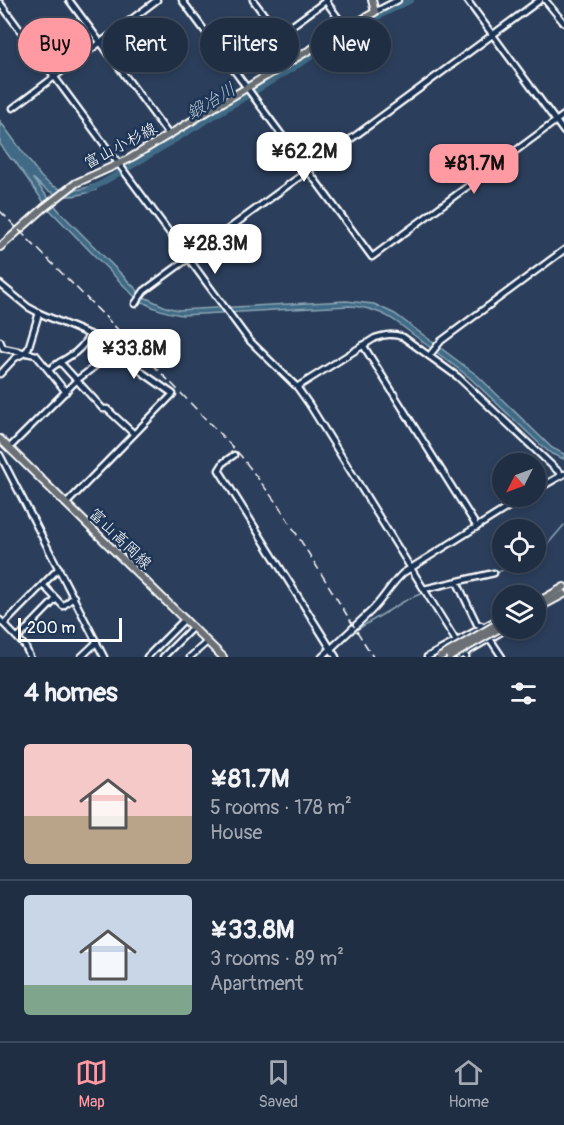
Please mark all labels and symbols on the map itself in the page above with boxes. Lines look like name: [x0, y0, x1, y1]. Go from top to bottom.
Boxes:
water label: 鍛冶川: [182, 78, 240, 125]
street label: 富山小杉線: [80, 118, 160, 173]
pin: ¥62.2M: [255, 132, 353, 183]
pin: ¥81.7M: [425, 144, 523, 195]
pin: ¥28.3M: [166, 224, 264, 275]
pin: ¥33.8M: [85, 329, 183, 380]
north arrow: [492, 453, 546, 507]
street label: 富山高岡線: [85, 504, 156, 574]
scale bar: [18, 615, 122, 642]

